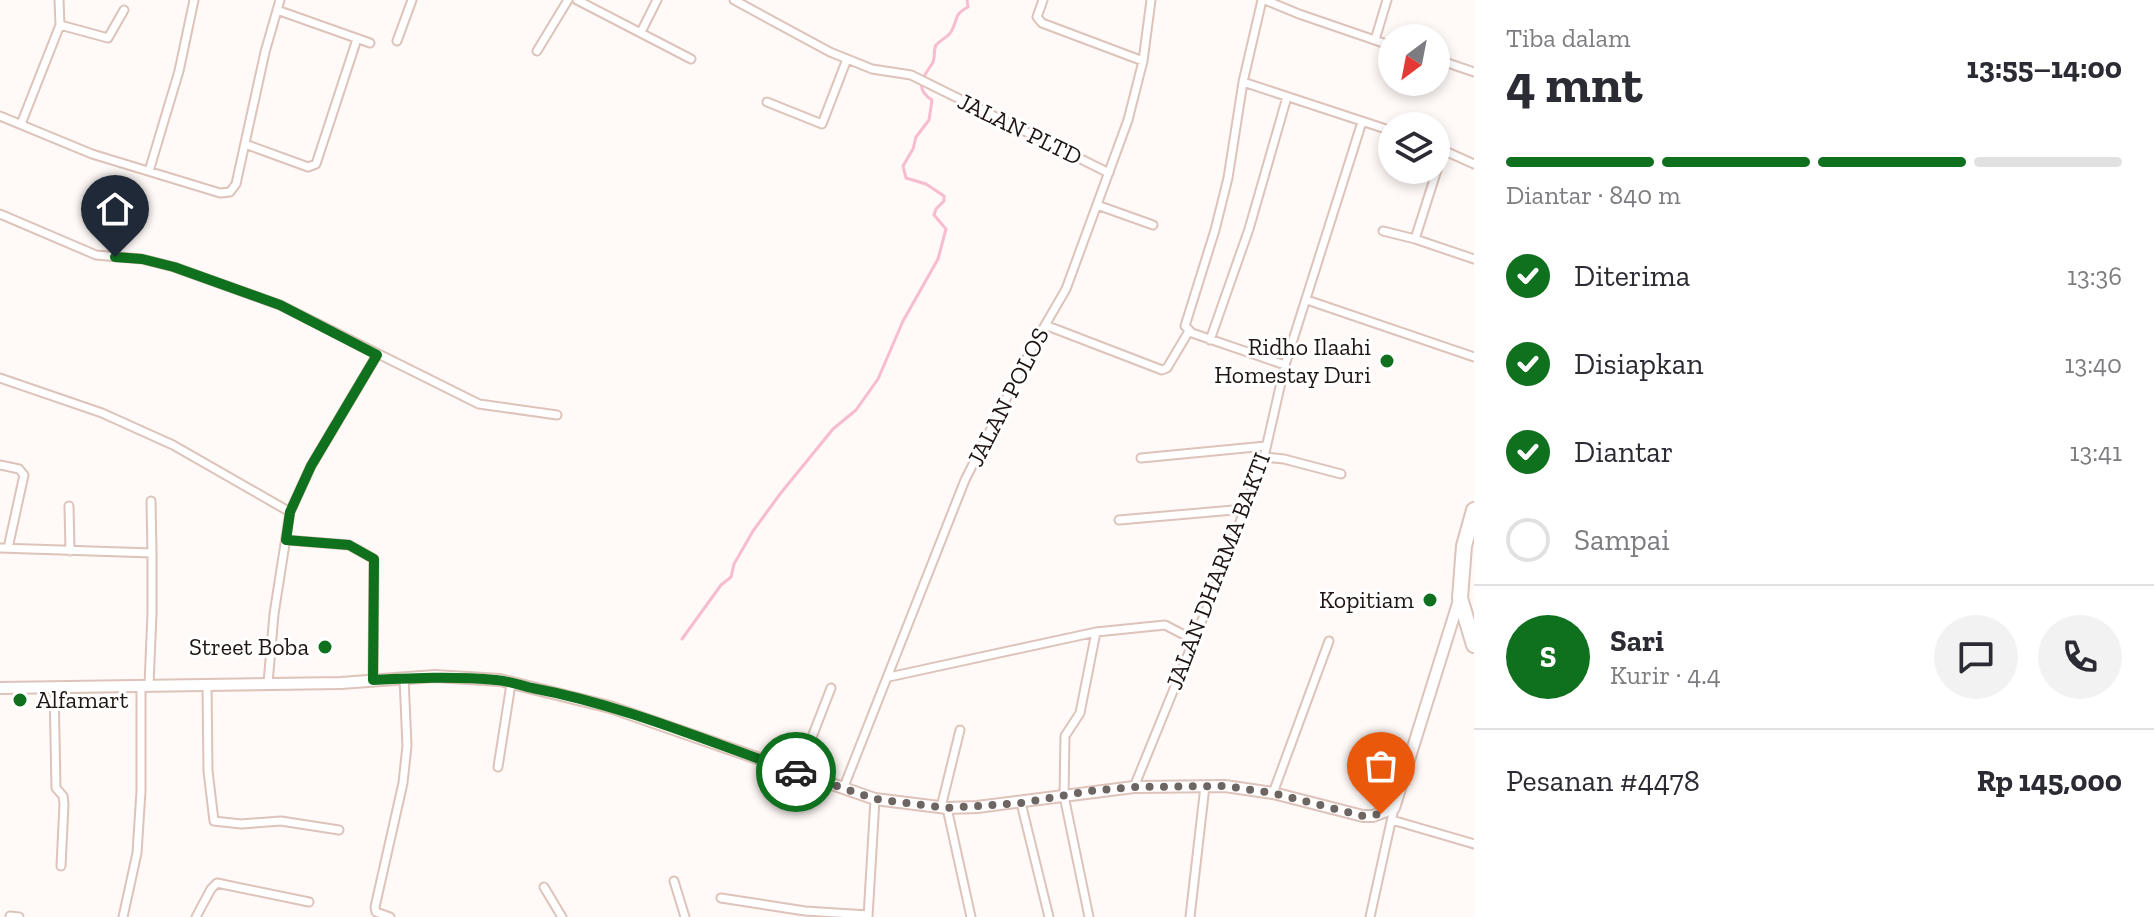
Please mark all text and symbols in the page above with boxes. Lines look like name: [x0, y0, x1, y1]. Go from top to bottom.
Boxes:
text: Tiba dalam: [1506, 22, 1631, 54]
north arrow: [1378, 24, 1450, 96]
map controls: [1378, 24, 1450, 184]
text: 13:55–14:00: [1967, 50, 2122, 86]
text: 4 mnt: [1506, 53, 1642, 115]
street label: JALAN PLTD: [953, 86, 1087, 171]
button: layers: [1378, 112, 1450, 184]
pin: [81, 175, 149, 257]
text: Diantar · 840 m: [1506, 179, 1681, 211]
icon: home: [93, 187, 137, 231]
icon: check: [1506, 254, 1550, 298]
text: Diterima: [1574, 258, 1690, 294]
text: 13:36: [2067, 260, 2122, 292]
street label: JALAN POLOS: [960, 323, 1055, 471]
place label: Ridho Ilaahi Homestay Duri: [1214, 332, 1371, 389]
icon: check: [1506, 342, 1550, 386]
text: Disiapkan: [1574, 346, 1703, 382]
text: 13:40: [2064, 348, 2122, 380]
marker: Ridho Ilaahi Homestay Duri: [1378, 352, 1396, 370]
icon: check: [1506, 430, 1550, 474]
text: Diantar: [1574, 434, 1673, 470]
text: 13:41: [2069, 436, 2122, 468]
street label: JALAN DHARMA BAKTI: [1159, 448, 1276, 693]
text: Sampai: [1574, 522, 1670, 558]
place label: Kopitiam: [1319, 585, 1414, 614]
marker: Kopitiam: [1421, 591, 1439, 609]
button: chat: [1934, 615, 2018, 699]
button: phone: [2038, 615, 2122, 699]
text: Sari: [1610, 623, 1664, 659]
place label: Street Boba: [189, 632, 309, 661]
marker: Street Boba: [316, 638, 334, 656]
text: S: [1540, 639, 1556, 675]
text: Kurir · 4.4: [1610, 659, 1721, 691]
place label: Alfamart: [36, 685, 129, 714]
marker: Alfamart: [11, 691, 29, 709]
courier: [756, 732, 836, 812]
pin: [1347, 732, 1415, 814]
icon: bag: [1359, 744, 1403, 788]
icon: car: [774, 750, 818, 794]
text: Pesanan #4478: [1506, 763, 1700, 799]
text: Rp 145,000: [1977, 763, 2122, 799]

